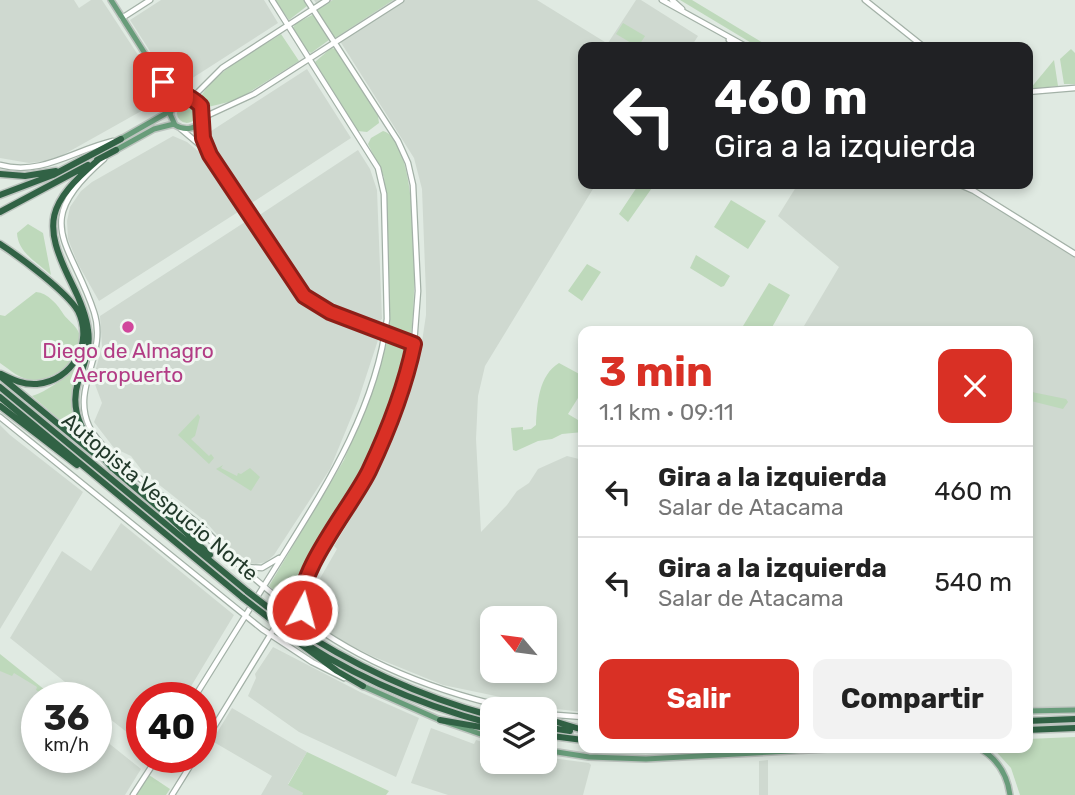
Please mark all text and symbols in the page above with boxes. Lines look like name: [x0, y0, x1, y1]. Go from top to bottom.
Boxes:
pin: [133, 52, 193, 112]
icon: arrive: [144, 63, 182, 101]
text: 460 m: [714, 68, 868, 126]
icon: left: [599, 70, 690, 161]
text: Gira a la izquierda: [714, 127, 976, 165]
marker: Diego de Almagro Aeropuerto: [120, 319, 136, 335]
place label: Diego de Almagro Aeropuerto: [42, 338, 214, 387]
text: 3 min: [599, 347, 713, 397]
button: close: [938, 349, 1012, 423]
text: 1.1 km · 09:11: [599, 398, 734, 426]
street label: Autopista Vespucio Norte: [57, 407, 263, 586]
text: Gira a la izquierda: [658, 462, 887, 493]
icon: left: [599, 473, 637, 511]
text: 460 m: [934, 476, 1012, 507]
text: Salar de Atacama: [658, 493, 844, 521]
text: Gira a la izquierda: [658, 553, 887, 584]
icon: left: [599, 564, 637, 602]
text: 540 m: [934, 567, 1012, 598]
position arrow: [265, 573, 339, 647]
text: Salar de Atacama: [658, 584, 844, 612]
north arrow: [480, 606, 556, 682]
map controls: [480, 606, 557, 774]
button: Salir: [599, 659, 799, 739]
button: Compartir: [813, 659, 1012, 739]
speed limit sign: 40: [126, 682, 217, 773]
text: 36: [44, 697, 89, 739]
button: layers: [480, 697, 557, 774]
text: km/h: [44, 734, 89, 756]

